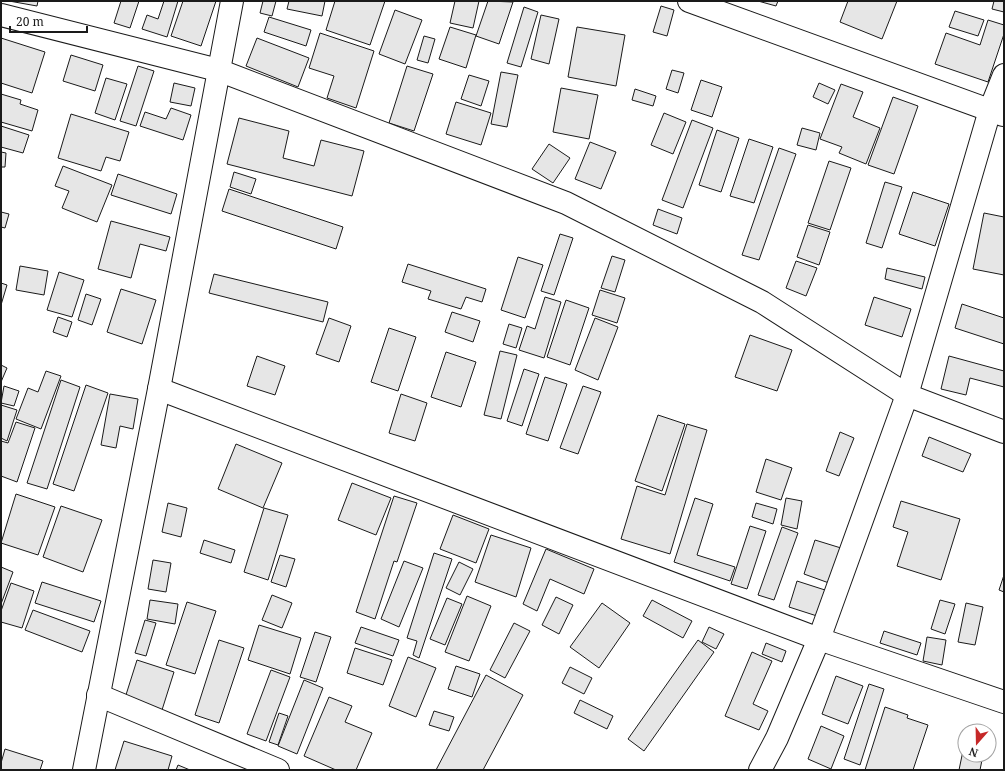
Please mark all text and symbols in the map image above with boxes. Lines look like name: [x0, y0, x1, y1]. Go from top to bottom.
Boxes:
scale bar: [10, 8, 87, 34]
text: 20 m: [16, 13, 44, 30]
north arrow: [957, 723, 997, 763]
text: N: [966, 744, 980, 761]

